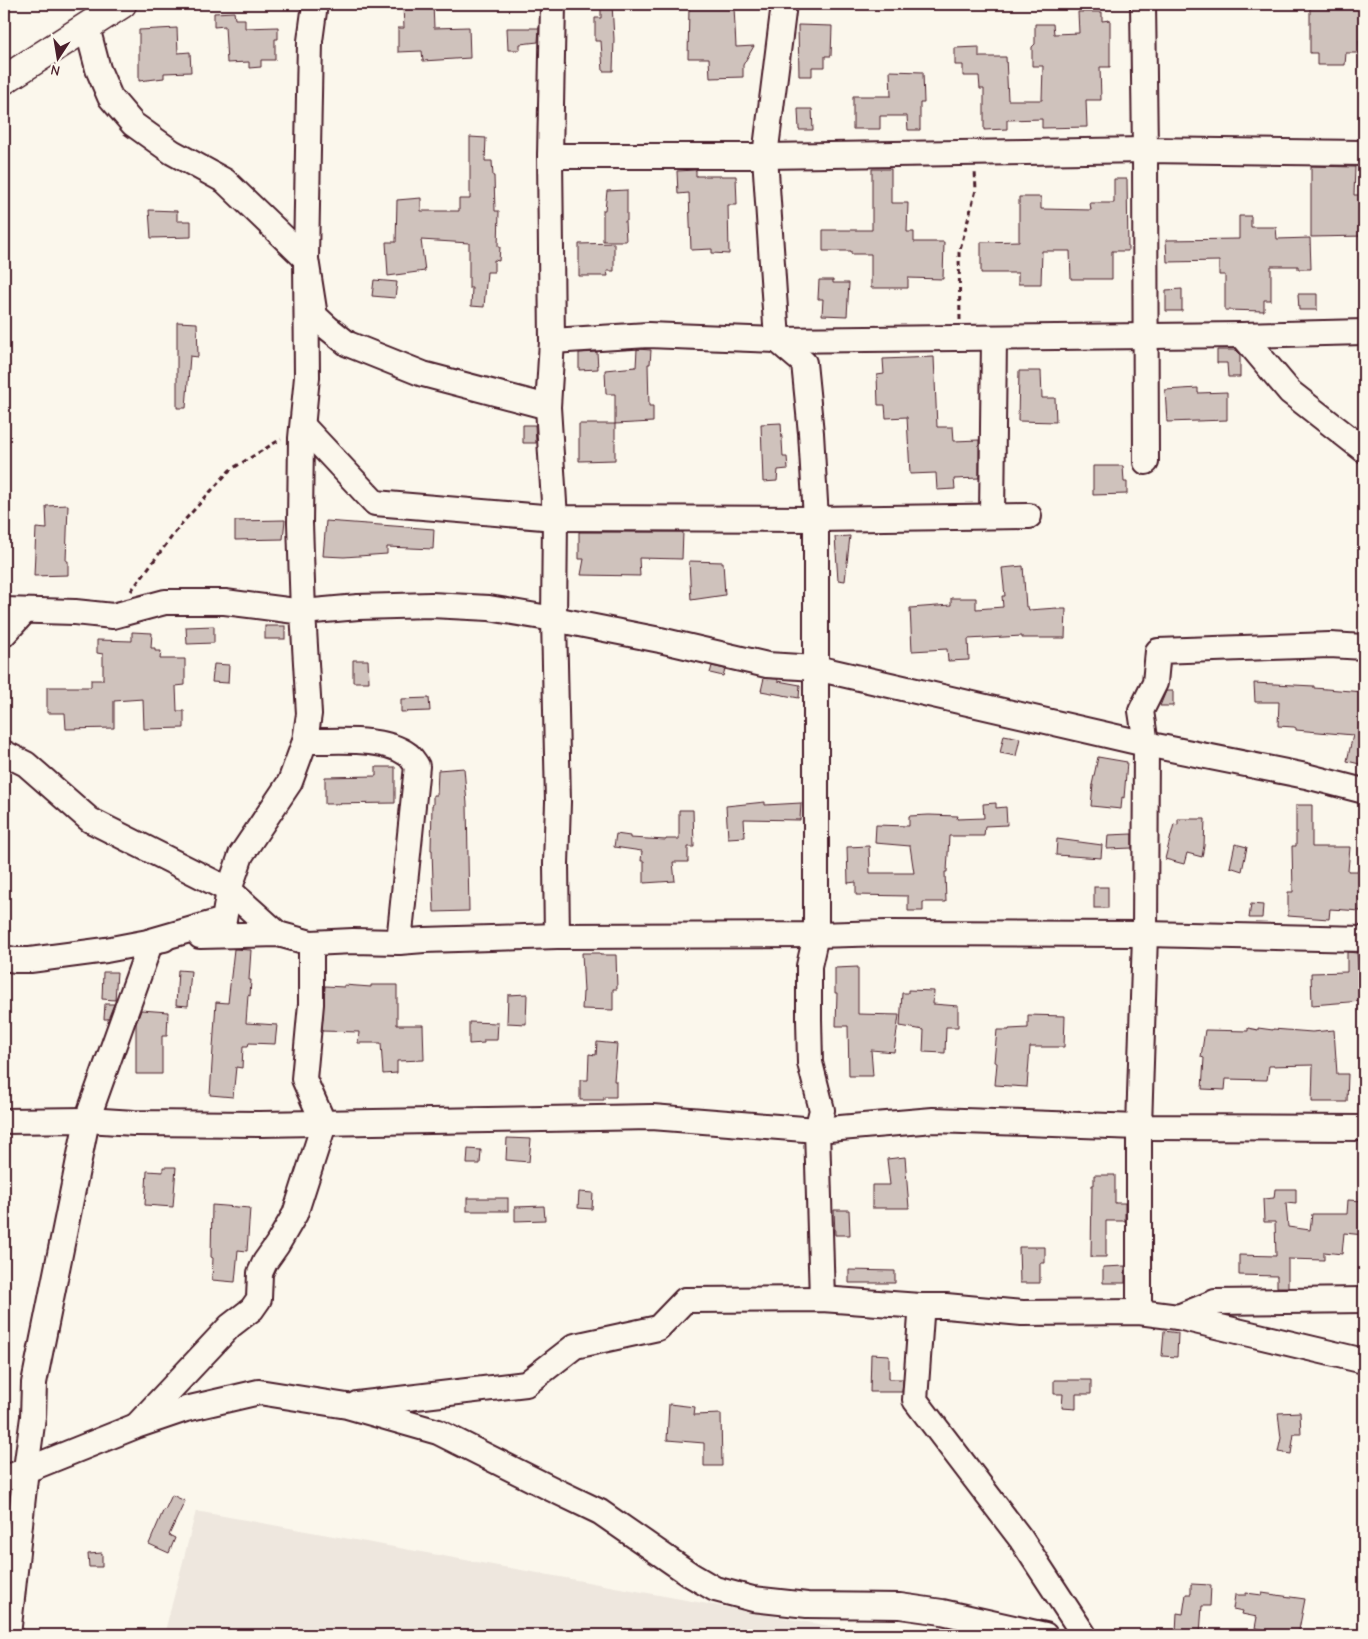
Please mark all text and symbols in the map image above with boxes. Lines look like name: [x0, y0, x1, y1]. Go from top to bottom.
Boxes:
north arrow: [32, 32, 82, 82]
text: N: [49, 61, 62, 79]

